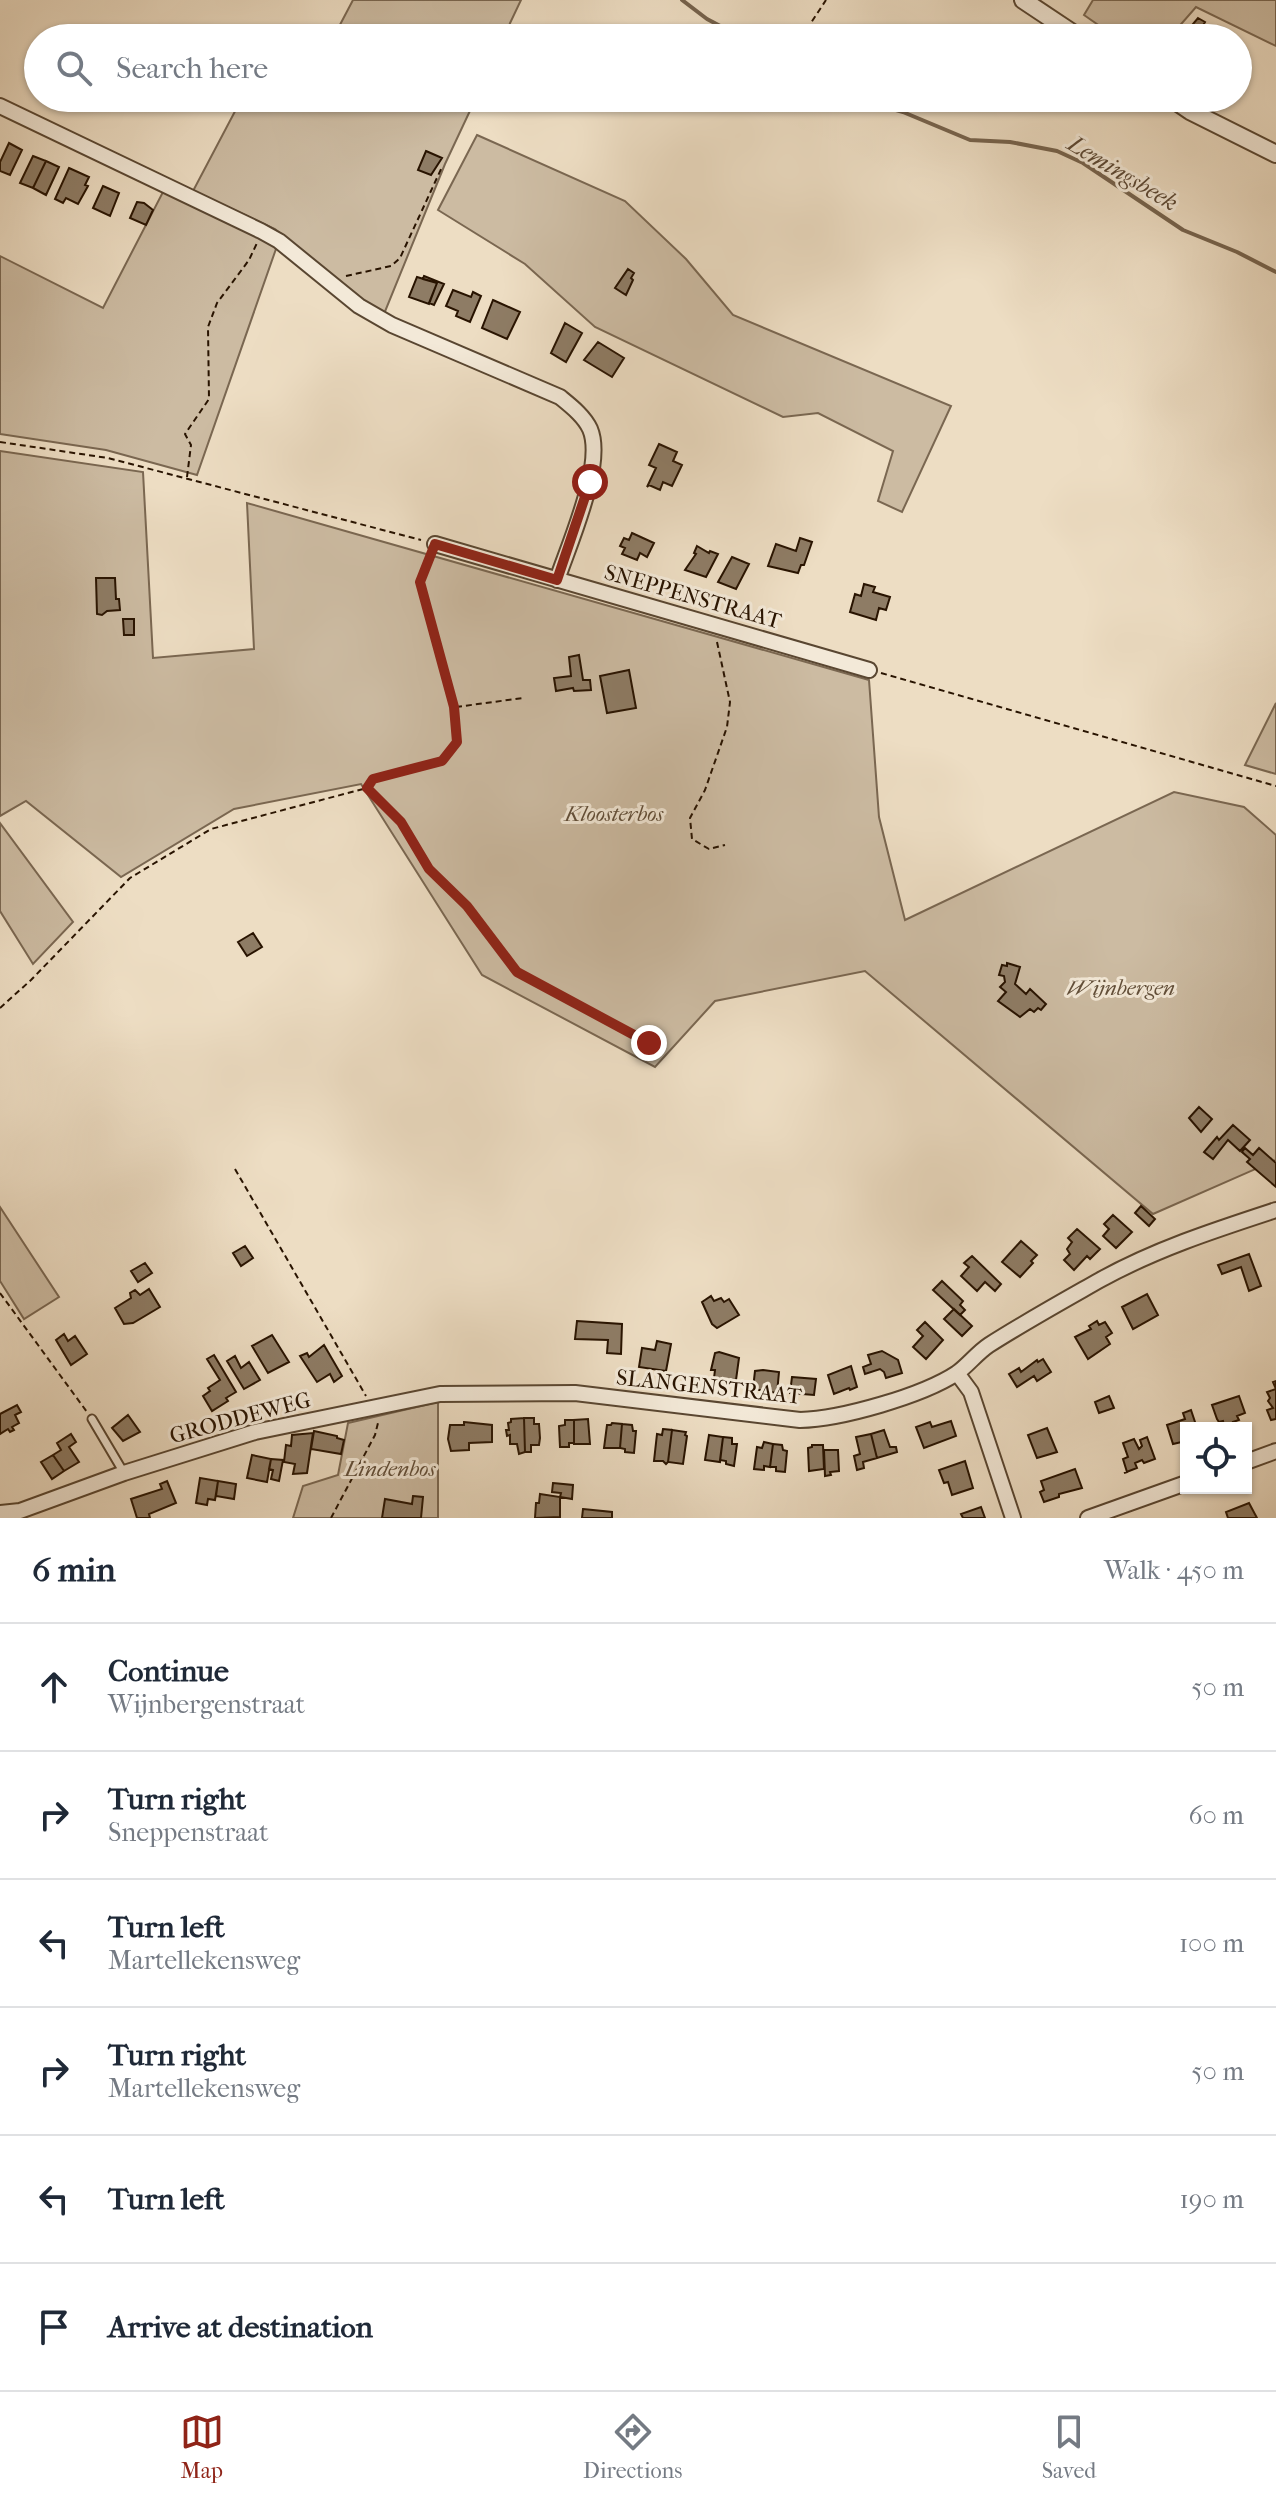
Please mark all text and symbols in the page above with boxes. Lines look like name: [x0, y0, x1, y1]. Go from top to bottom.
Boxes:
search box: [24, 24, 1252, 112]
icon: search: [52, 46, 96, 90]
text: Search here: [116, 51, 268, 86]
water label: Lemingsbeek: [1061, 128, 1183, 217]
route start: [572, 464, 608, 500]
street label: SNEPPENSTRAAT: [601, 559, 785, 635]
park label: Kloosterbos: [563, 801, 665, 827]
park label: Wijnbergen: [1067, 975, 1175, 1001]
route end: [631, 1025, 667, 1061]
street label: SLANGENSTRAAT: [615, 1364, 804, 1410]
street label: GRODDEWEG: [167, 1387, 314, 1449]
map controls: [1180, 1422, 1252, 1494]
button: locate: [1180, 1422, 1252, 1494]
park label: Lindenbos: [343, 1456, 437, 1482]
text: 6 min: [32, 1550, 116, 1590]
text: Walk · 450 m: [1104, 1555, 1244, 1586]
text: Continue: [108, 1654, 229, 1689]
icon: ahead: [32, 1665, 76, 1709]
text: 50 m: [1191, 1672, 1244, 1703]
text: Wijnbergenstraat: [108, 1689, 305, 1720]
text: Turn right: [108, 1782, 246, 1817]
icon: right: [32, 1793, 76, 1837]
text: 60 m: [1188, 1800, 1244, 1831]
text: Sneppenstraat: [108, 1817, 269, 1848]
text: Turn left: [108, 1910, 225, 1945]
icon: left: [32, 1921, 76, 1965]
text: 100 m: [1179, 1928, 1244, 1959]
text: Martellekensweg: [108, 1945, 300, 1976]
text: Turn right: [108, 2038, 246, 2073]
icon: right: [32, 2049, 76, 2093]
text: 50 m: [1191, 2056, 1244, 2087]
text: Martellekensweg: [108, 2073, 300, 2104]
icon: left: [32, 2177, 76, 2221]
text: Turn left: [108, 2182, 225, 2217]
text: 190 m: [1180, 2184, 1244, 2215]
icon: arrive: [32, 2305, 76, 2349]
text: Arrive at destination: [108, 2310, 373, 2345]
tab: Map: [180, 2410, 224, 2484]
tab: Directions: [583, 2410, 682, 2484]
tab: Saved: [1042, 2410, 1096, 2484]

